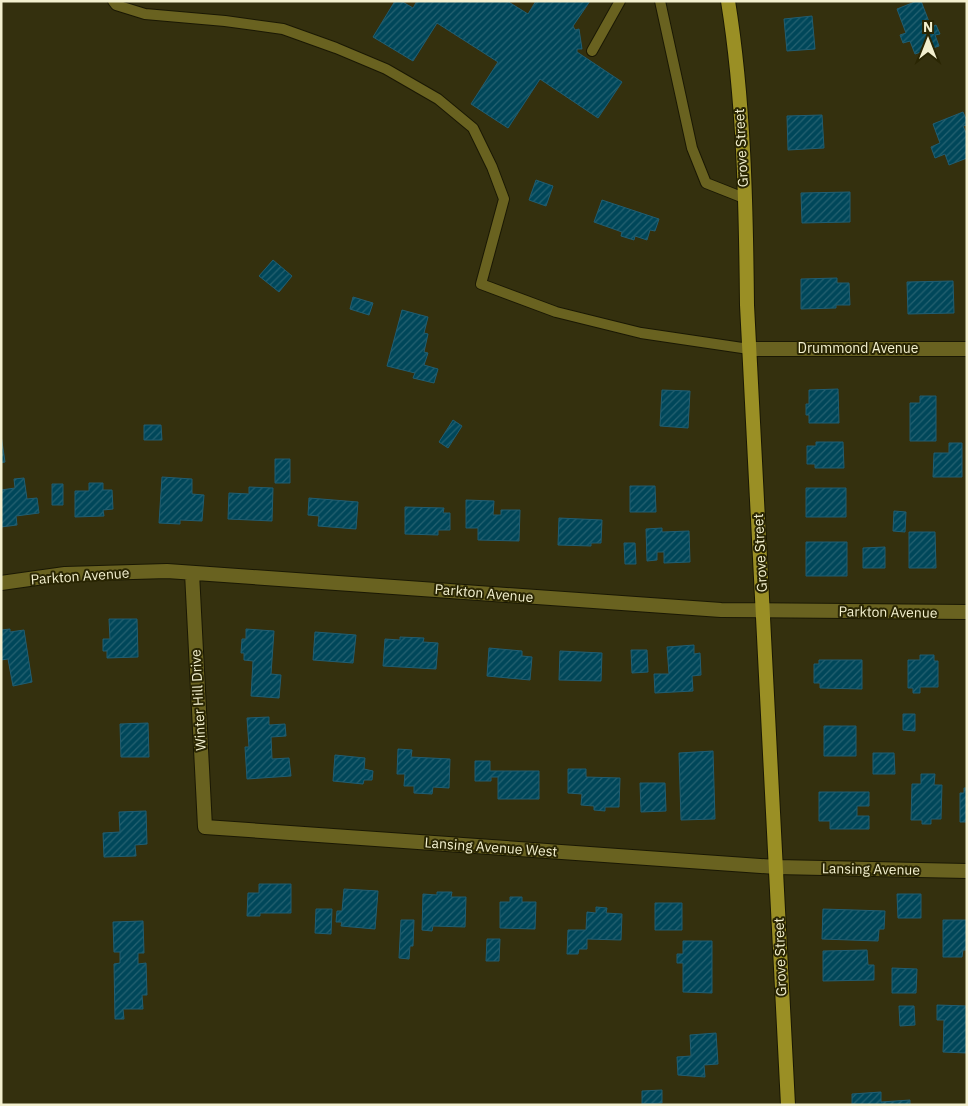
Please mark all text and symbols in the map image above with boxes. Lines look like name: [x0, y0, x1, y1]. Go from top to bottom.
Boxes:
north arrow: [903, 15, 953, 65]
text: N: [923, 18, 933, 36]
street label: Grove Street: [730, 108, 752, 188]
street label: Drummond Avenue: [798, 339, 919, 357]
street label: Grove Street: [749, 513, 771, 593]
street label: Parkton Avenue: [30, 564, 130, 588]
street label: Parkton Avenue: [434, 580, 534, 606]
street label: Parkton Avenue: [838, 602, 938, 622]
street label: Winter Hill Drive: [186, 648, 210, 751]
street label: Lansing Avenue West: [424, 833, 558, 861]
street label: Lansing Avenue: [822, 859, 921, 879]
street label: Grove Street: [770, 917, 790, 997]

